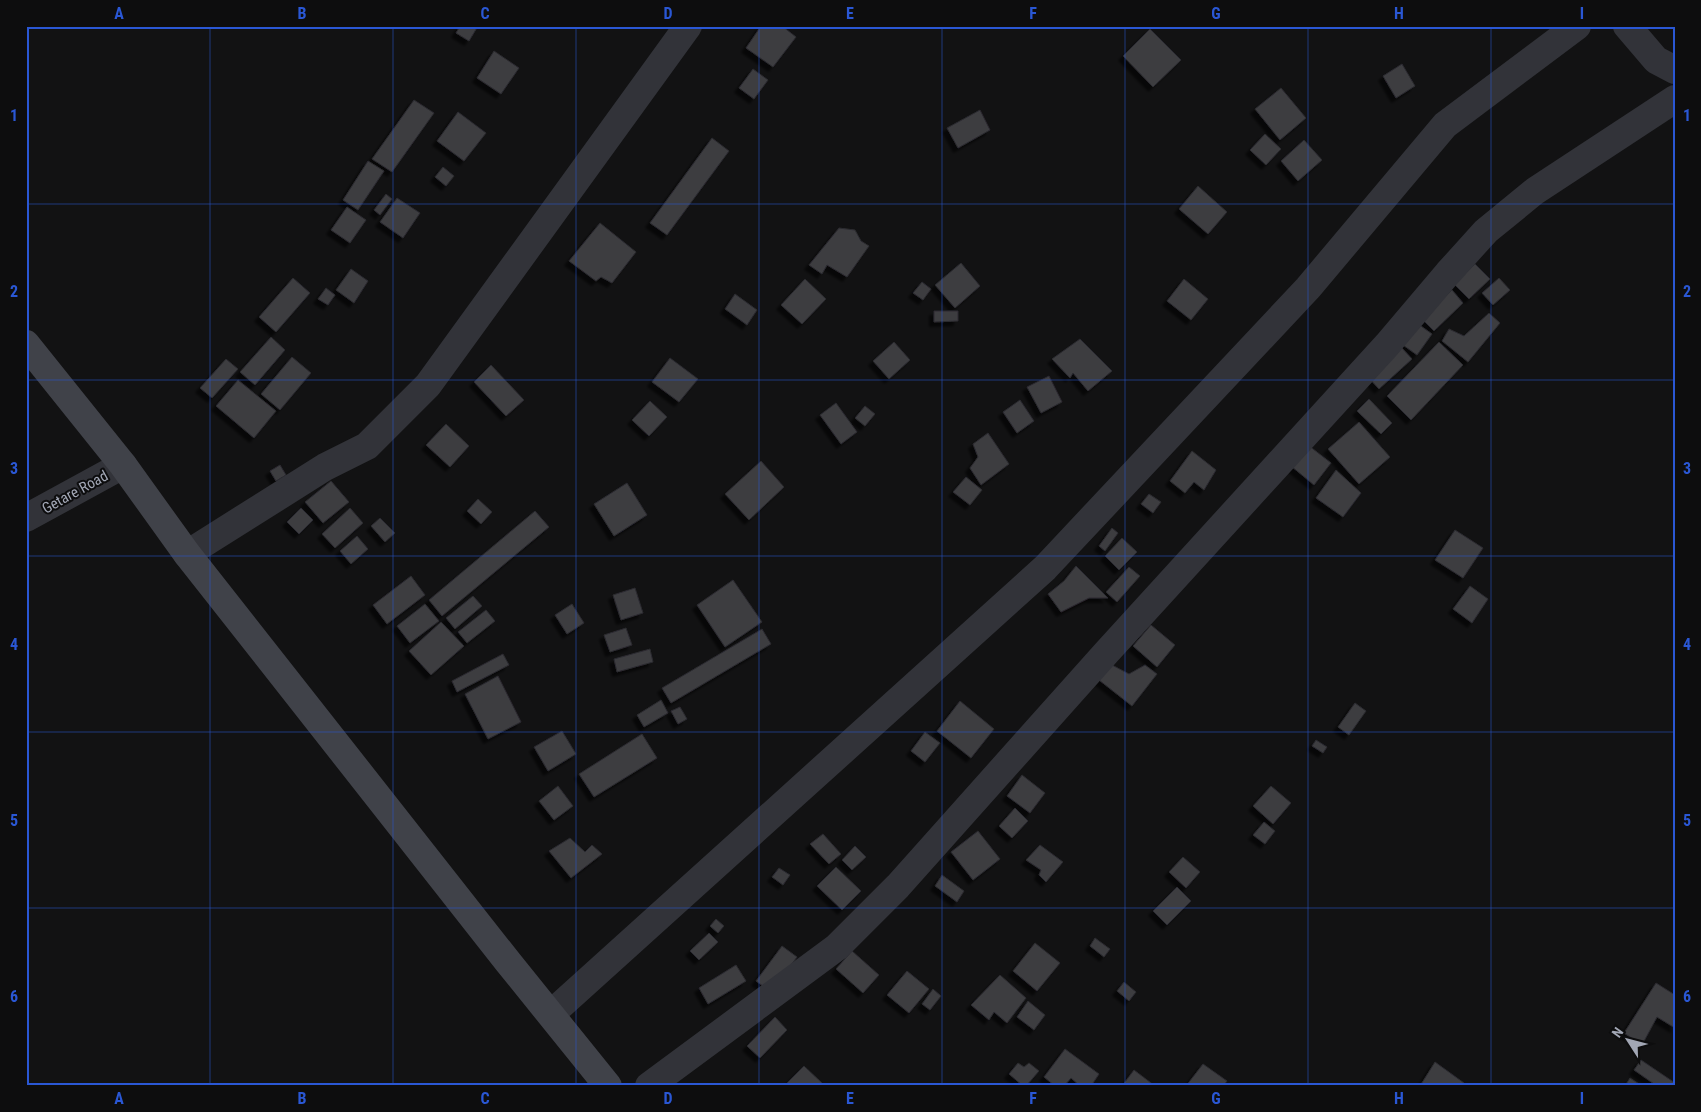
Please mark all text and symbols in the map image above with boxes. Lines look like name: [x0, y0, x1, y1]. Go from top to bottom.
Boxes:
text: A: [114, 4, 124, 23]
text: B: [298, 4, 307, 23]
text: C: [480, 4, 490, 23]
text: D: [663, 4, 673, 23]
text: E: [846, 4, 854, 23]
text: F: [1029, 4, 1037, 23]
text: G: [1211, 4, 1221, 23]
text: H: [1394, 4, 1404, 23]
text: I: [1580, 4, 1584, 23]
text: 1: [10, 106, 18, 125]
text: 1: [1683, 106, 1691, 125]
text: 2: [10, 282, 18, 301]
text: 2: [1683, 282, 1691, 301]
text: 3: [10, 459, 18, 478]
text: 3: [1683, 459, 1691, 478]
street label: Getare Road: [39, 467, 111, 517]
text: 4: [10, 635, 18, 654]
text: 4: [1683, 635, 1691, 654]
text: 5: [10, 811, 18, 830]
text: 5: [1683, 811, 1691, 830]
text: 6: [10, 987, 18, 1006]
text: 6: [1683, 987, 1691, 1006]
north arrow: [1604, 1014, 1654, 1064]
text: N: [1608, 1024, 1626, 1041]
text: A: [114, 1089, 124, 1108]
text: B: [298, 1089, 307, 1108]
text: C: [480, 1089, 490, 1108]
text: D: [663, 1089, 673, 1108]
text: E: [846, 1089, 854, 1108]
text: F: [1029, 1089, 1037, 1108]
text: G: [1211, 1089, 1221, 1108]
text: H: [1394, 1089, 1404, 1108]
text: I: [1580, 1089, 1584, 1108]

